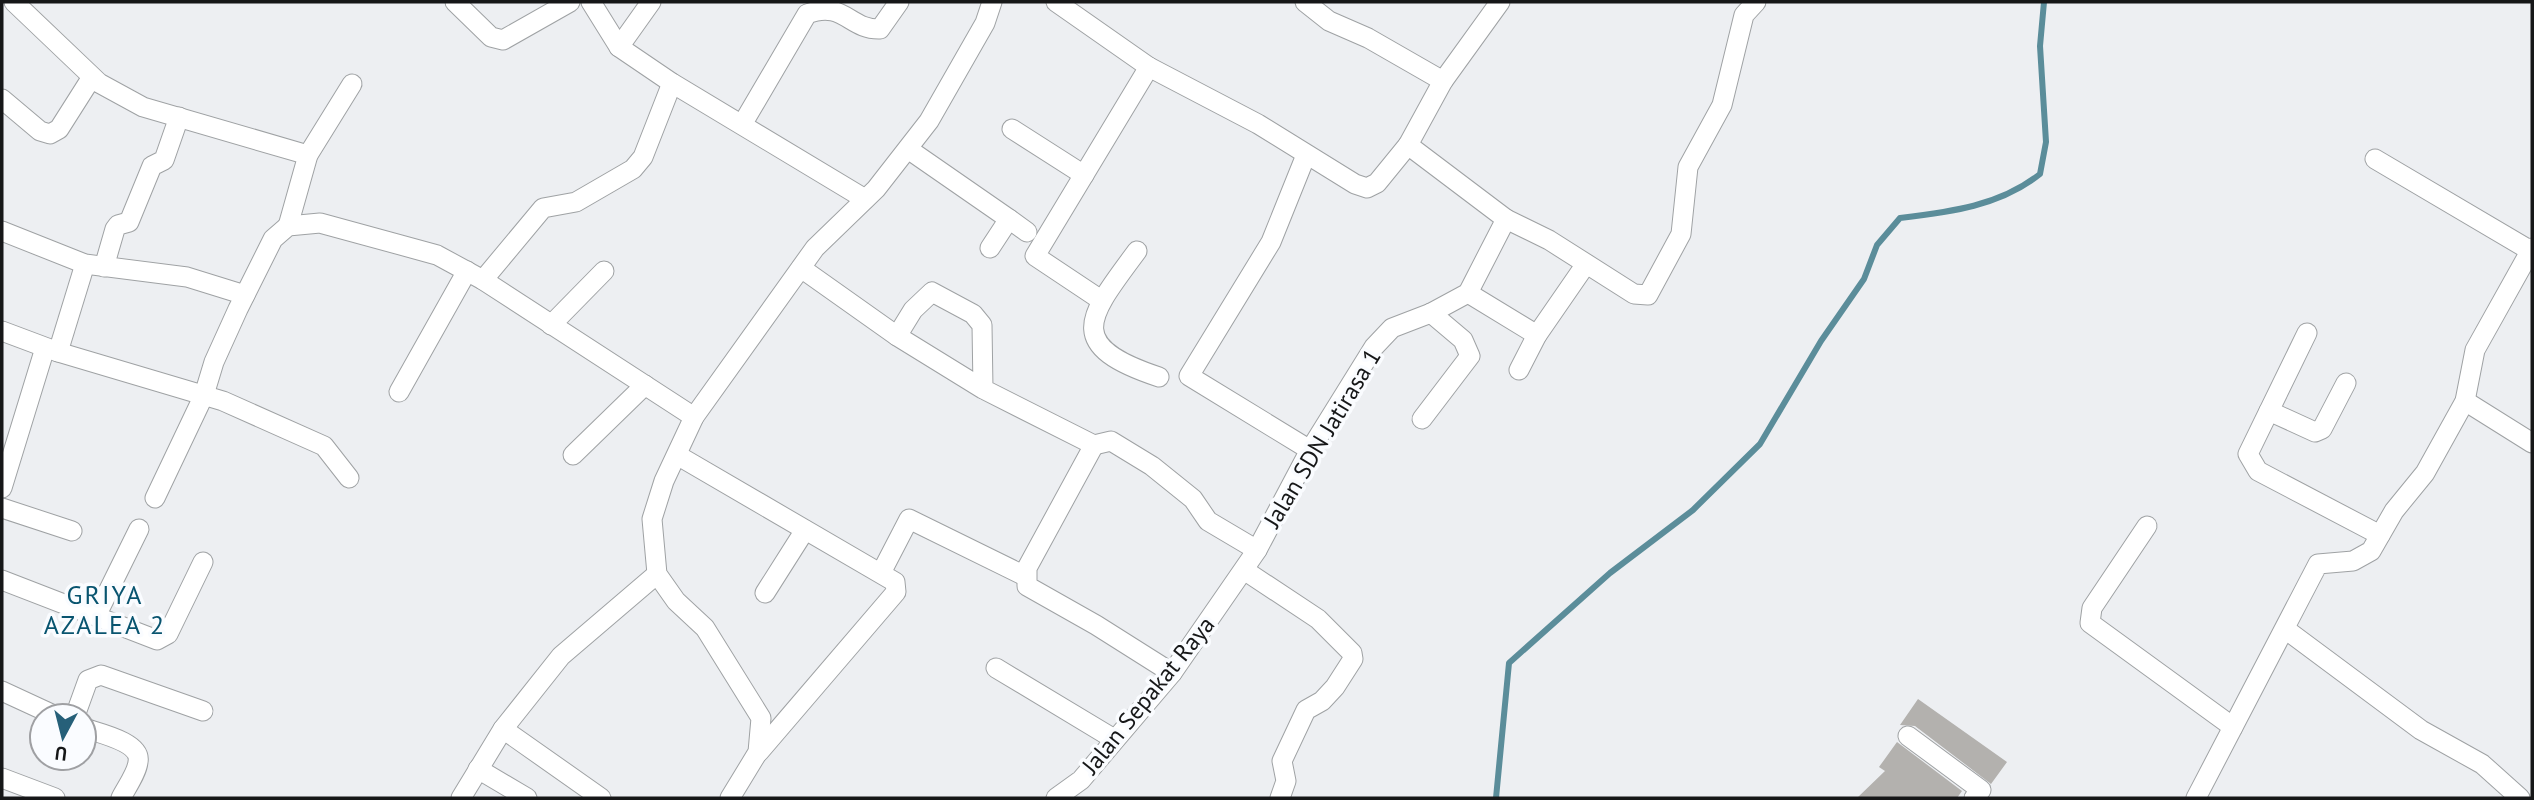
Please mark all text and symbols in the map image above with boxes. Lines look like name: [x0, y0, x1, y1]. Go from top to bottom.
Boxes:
street label: Jalan SDN Jatirasa 1: [1256, 343, 1388, 534]
district label: GRIYA AZALEA 2: [44, 578, 166, 641]
street label: Jalan Sepakat Raya: [1074, 610, 1221, 781]
north arrow: [28, 702, 98, 772]
text: U: [54, 741, 68, 767]

